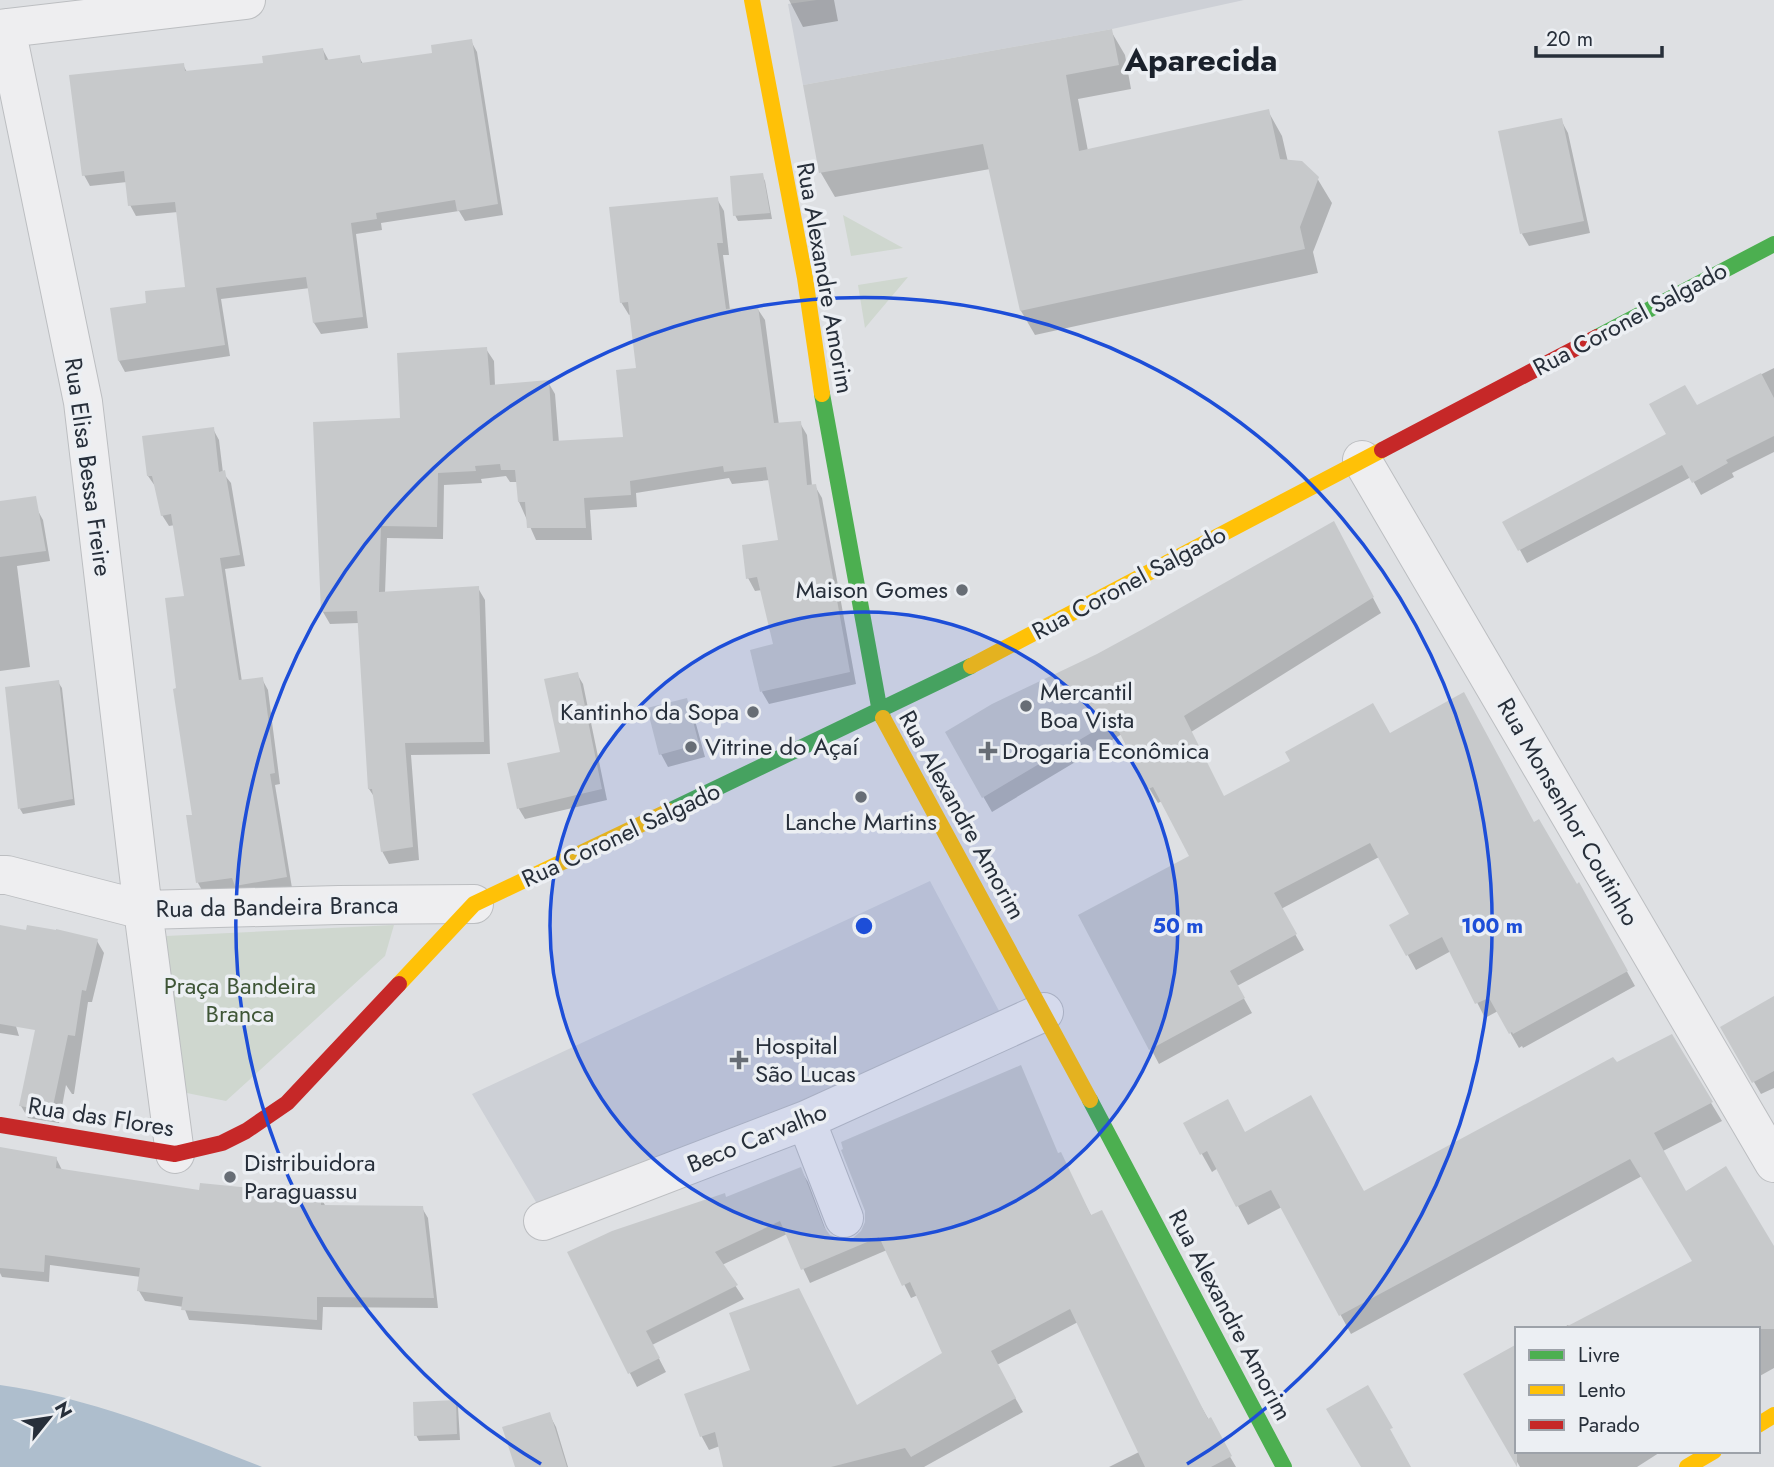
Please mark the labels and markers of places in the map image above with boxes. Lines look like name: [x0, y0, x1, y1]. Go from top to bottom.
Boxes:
place label: Maison Gomes: [796, 572, 948, 607]
marker: Maison Gomes: [954, 582, 970, 598]
place label: Mercantil Boa Vista: [1040, 674, 1134, 737]
place label: Kantinho da Sopa: [560, 694, 739, 729]
marker: Mercantil Boa Vista: [1018, 698, 1034, 714]
marker: Kantinho da Sopa: [745, 704, 761, 720]
place label: Vitrine do Açaí: [705, 729, 859, 764]
place label: Drogaria Econômica: [1002, 733, 1209, 768]
marker: Vitrine do Açaí: [683, 739, 699, 755]
marker: Drogaria Econômica: [980, 743, 996, 759]
marker: Lanche Martins: [853, 789, 869, 805]
place label: Lanche Martins: [785, 804, 937, 839]
centre of rings: [852, 914, 876, 938]
place label: Hospital São Lucas: [755, 1028, 856, 1091]
marker: Hospital São Lucas: [729, 1050, 749, 1070]
place label: Distribuidora Paraguassu: [244, 1145, 376, 1208]
marker: Distribuidora Paraguassu: [222, 1169, 238, 1185]

